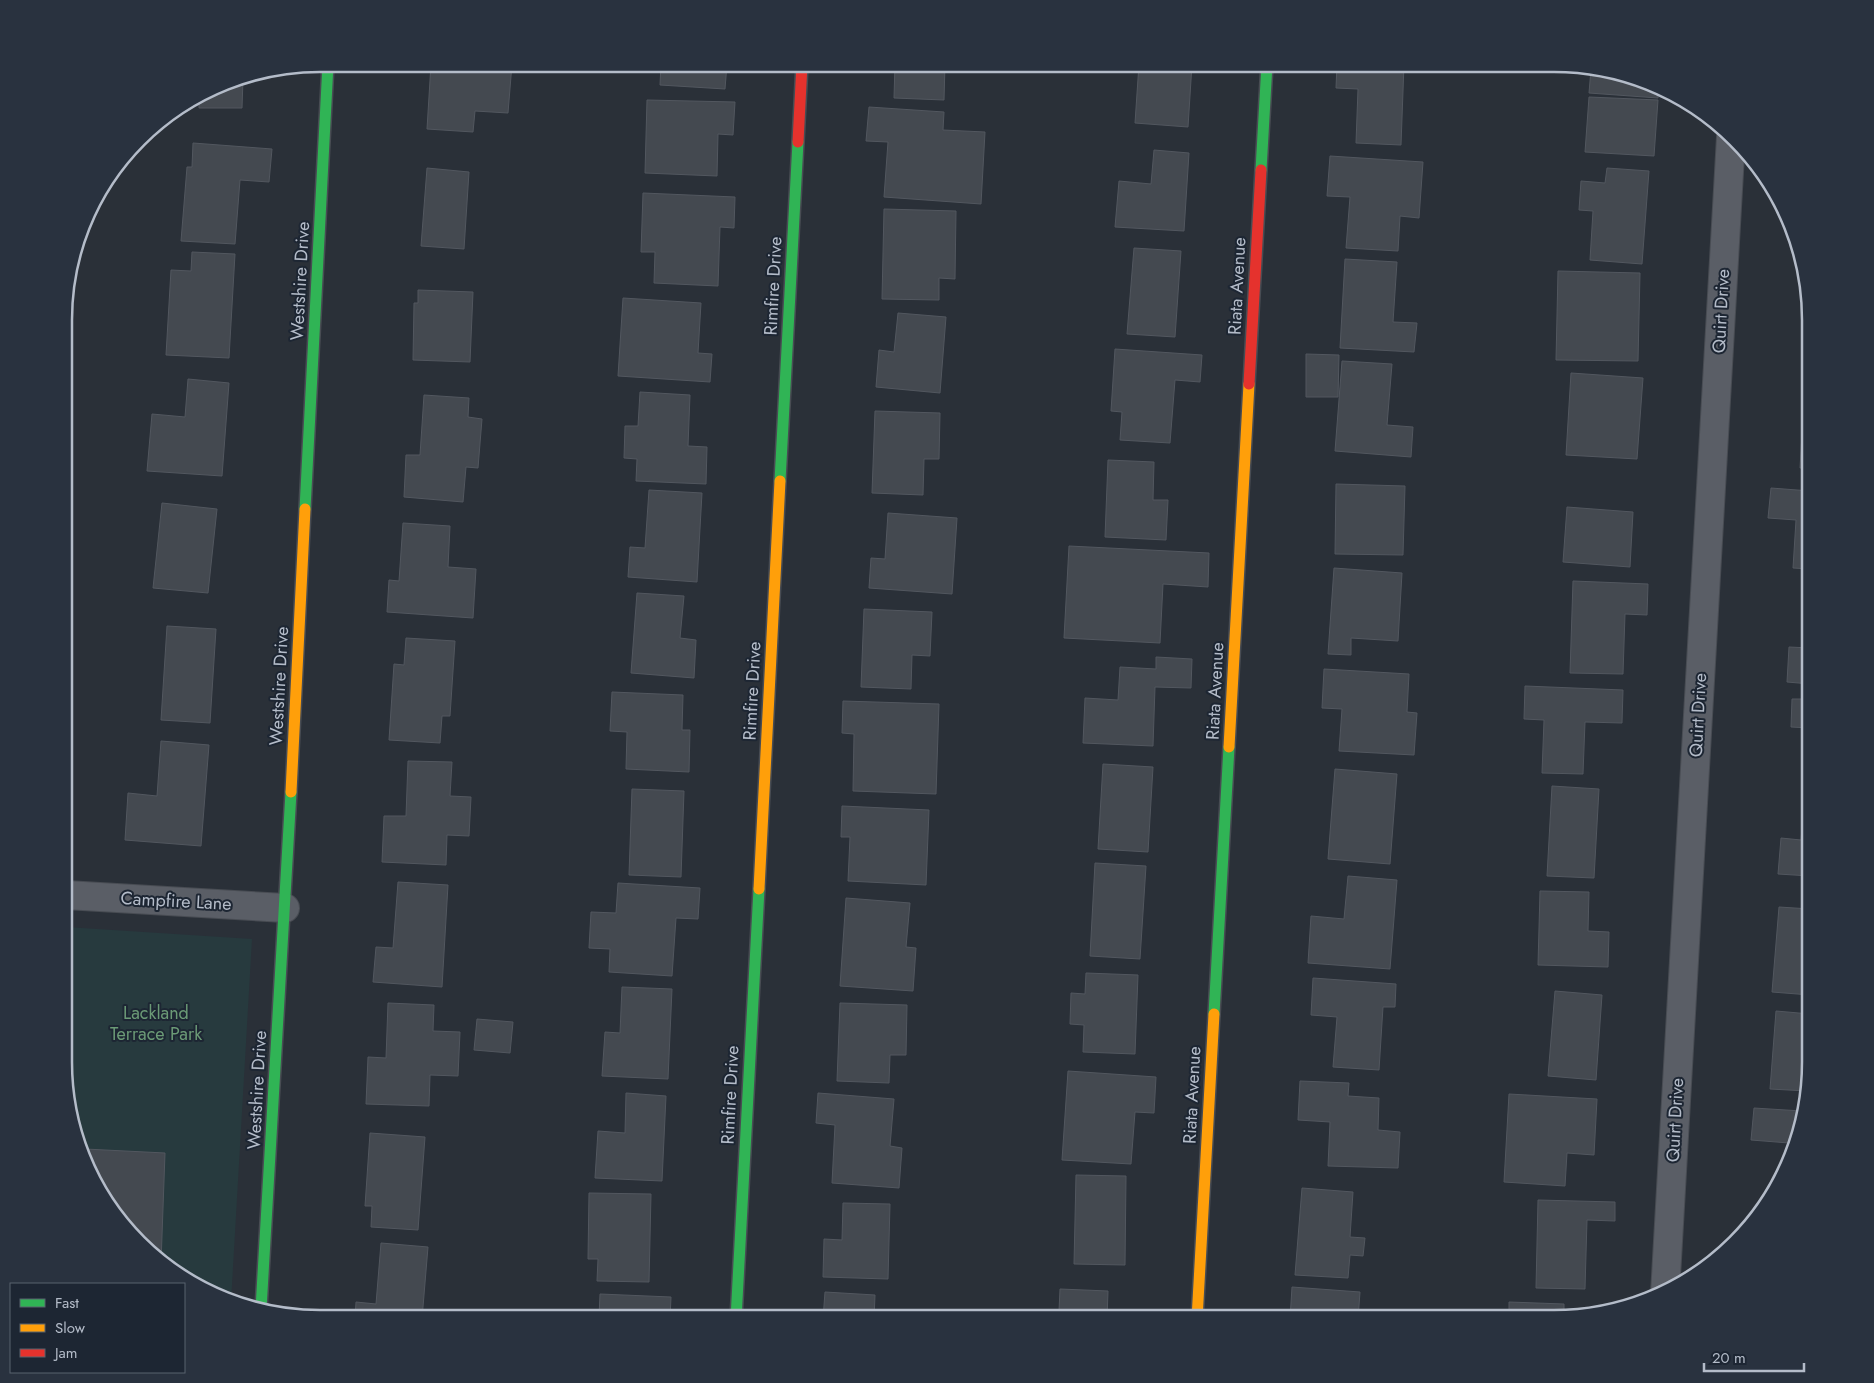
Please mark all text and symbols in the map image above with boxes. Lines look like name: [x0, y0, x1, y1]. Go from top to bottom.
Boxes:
street label: Westshire Drive: [284, 221, 316, 341]
street label: Rimfire Drive: [757, 236, 789, 336]
street label: Riata Avenue: [1221, 236, 1253, 336]
street label: Quirt Drive: [1706, 268, 1736, 354]
street label: Westshire Drive: [263, 626, 295, 746]
street label: Rimfire Drive: [736, 641, 768, 741]
street label: Riata Avenue: [1199, 641, 1231, 741]
street label: Quirt Drive: [1683, 672, 1713, 758]
street label: Campfire Lane: [120, 885, 232, 917]
park label: Lackland Terrace Park: [110, 1000, 202, 1047]
street label: Westshire Drive: [241, 1030, 273, 1150]
street label: Rimfire Drive: [714, 1045, 746, 1145]
street label: Riata Avenue: [1176, 1045, 1208, 1145]
street label: Quirt Drive: [1660, 1077, 1690, 1163]
legend: [10, 1283, 185, 1373]
text: Fast: [55, 1292, 79, 1314]
text: Slow: [55, 1317, 86, 1339]
scale bar: [1704, 1340, 1804, 1372]
text: Jam: [53, 1342, 78, 1364]
text: 20 m: [1712, 1347, 1746, 1369]

